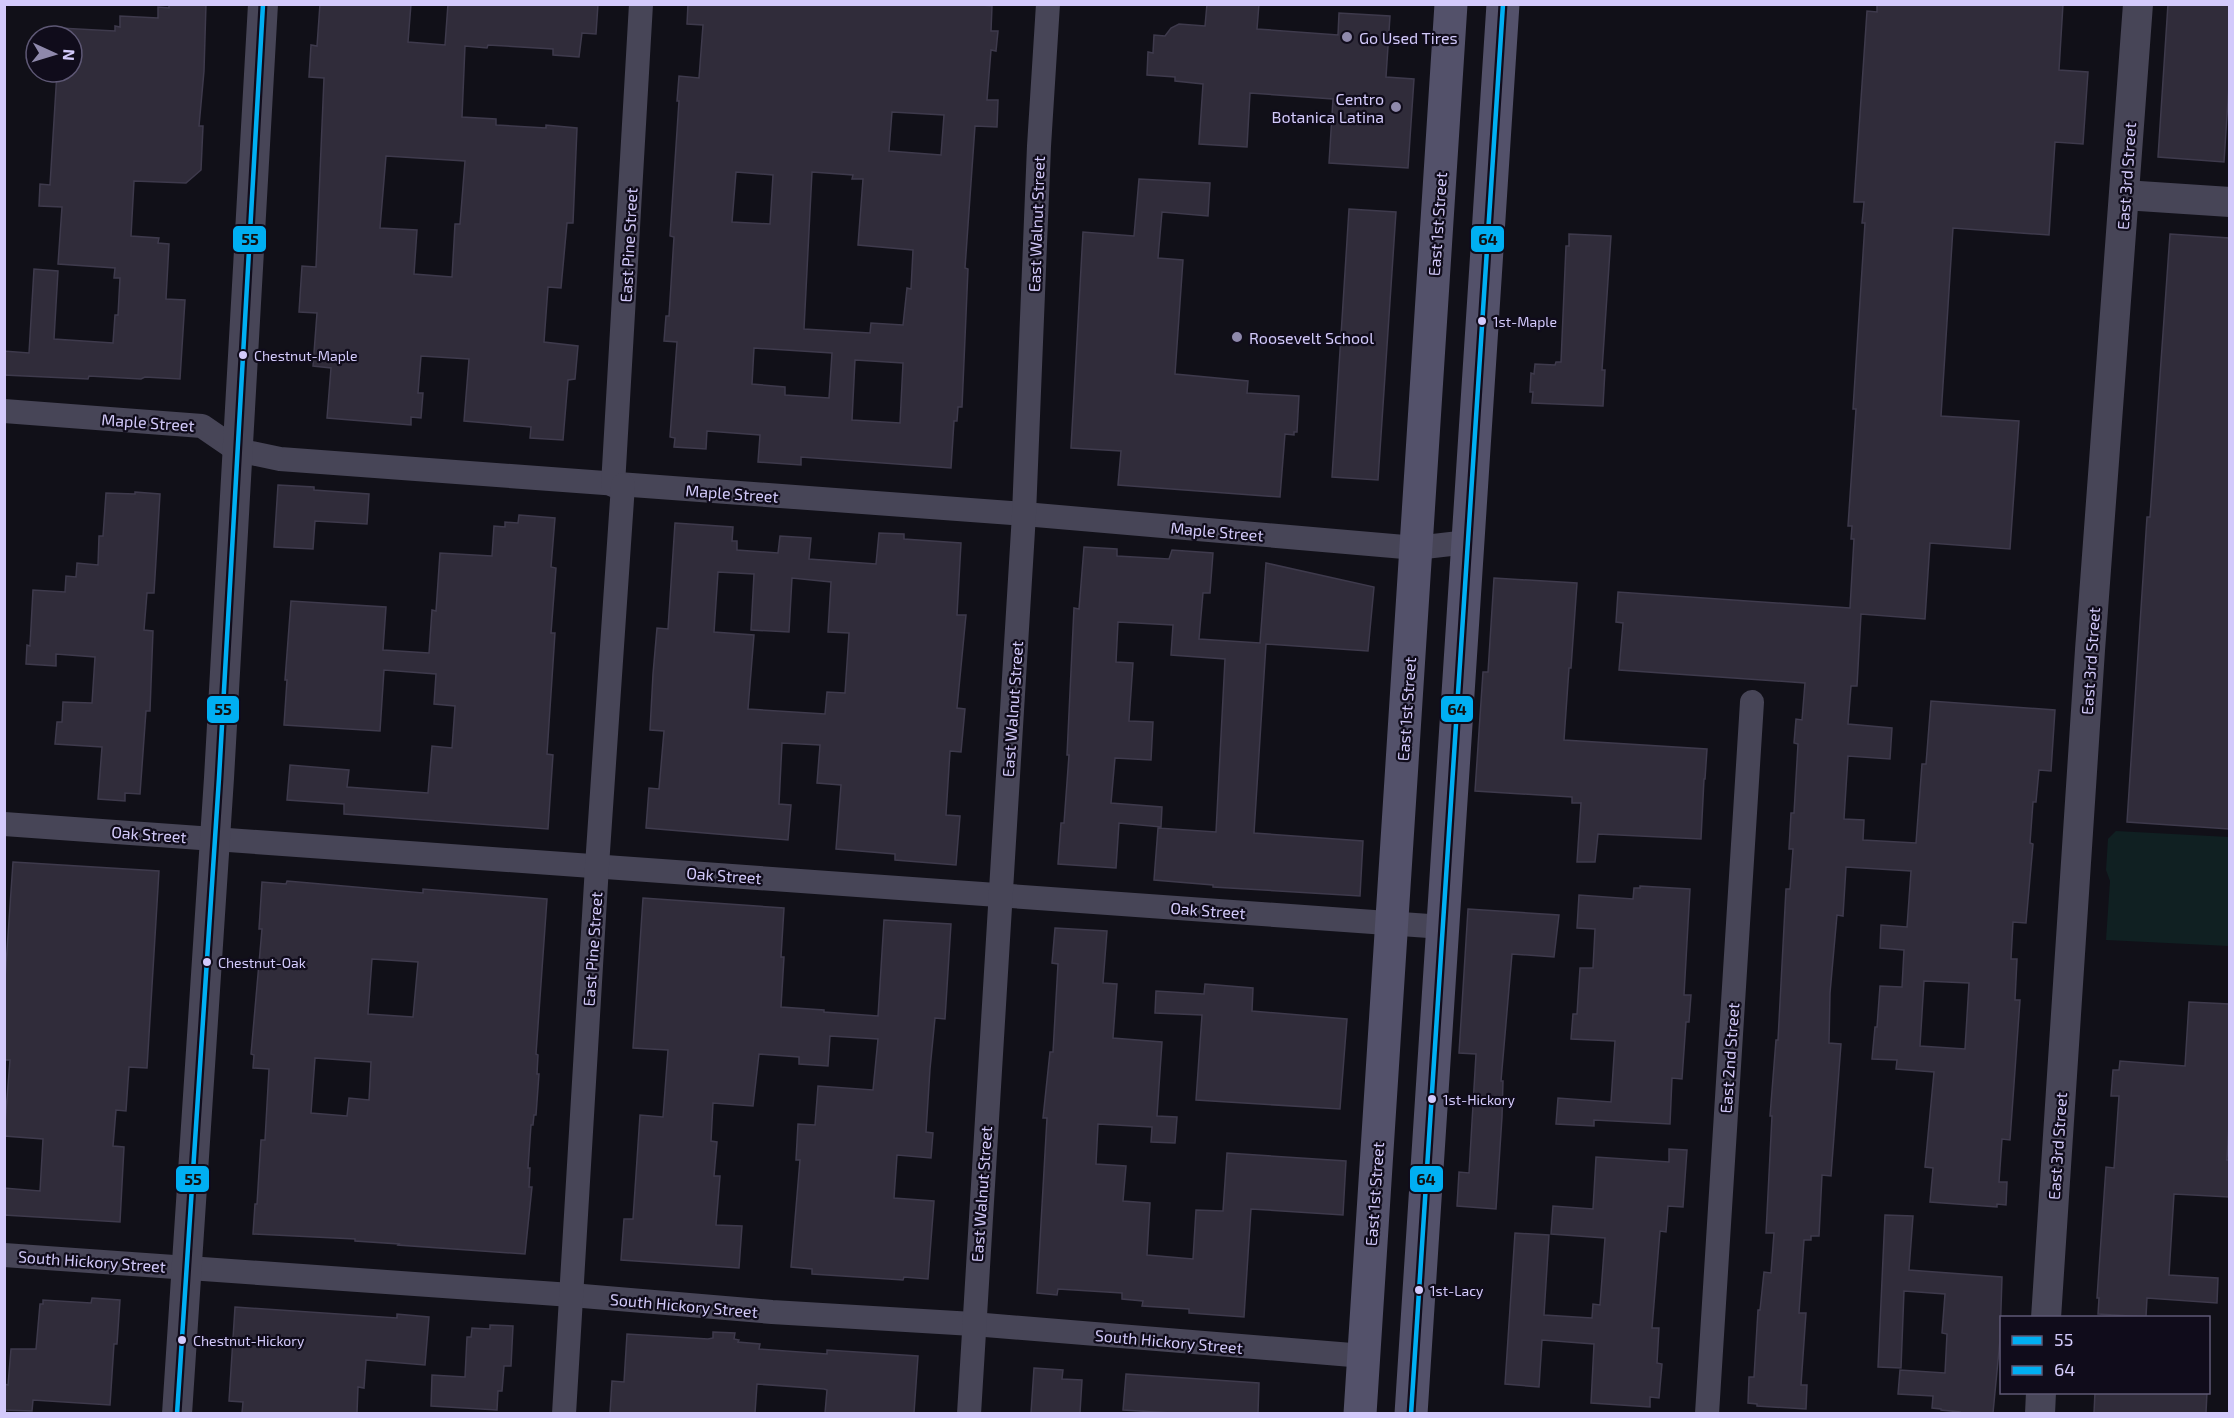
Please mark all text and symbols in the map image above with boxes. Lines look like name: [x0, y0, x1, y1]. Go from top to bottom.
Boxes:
north arrow: [24, 24, 84, 84]
place label: Go Used Tires: [1359, 28, 1458, 47]
marker: Go Used Tires: [1340, 30, 1354, 44]
text: N: [60, 49, 79, 62]
place label: Centro Botanica Latina: [1272, 89, 1384, 126]
marker: Centro Botanica Latina: [1389, 100, 1403, 114]
street label: East 3rd Street: [2113, 122, 2139, 230]
street label: East Walnut Street: [1024, 156, 1048, 292]
street label: East 1st Street: [1424, 171, 1450, 277]
street label: East Pine Street: [616, 187, 640, 303]
line badge: 55: [232, 225, 267, 253]
line badge: 64: [1470, 225, 1505, 253]
text: 55: [241, 229, 259, 248]
text: 64: [1478, 229, 1498, 248]
place label: 1st-Maple: [1493, 313, 1557, 330]
marker: 1st-Maple: [1476, 315, 1488, 327]
place label: Roosevelt School: [1249, 328, 1374, 347]
marker: Roosevelt School: [1230, 330, 1244, 344]
place label: Chestnut-Maple: [254, 347, 358, 364]
marker: Chestnut-Maple: [237, 349, 249, 361]
street label: Maple Street: [101, 409, 195, 435]
street label: Maple Street: [685, 480, 779, 506]
street label: Maple Street: [1170, 517, 1264, 545]
street label: East 3rd Street: [2077, 607, 2103, 715]
street label: East Walnut Street: [998, 640, 1026, 778]
street label: East 1st Street: [1393, 656, 1419, 762]
line badge: 55: [206, 695, 240, 724]
line badge: 64: [1440, 695, 1474, 723]
text: 55: [214, 699, 232, 718]
text: 64: [1447, 699, 1467, 718]
street label: Oak Street: [111, 822, 187, 846]
street label: Oak Street: [686, 863, 762, 887]
street label: East Pine Street: [579, 891, 605, 1007]
street label: Oak Street: [1170, 898, 1246, 922]
place label: Chestnut-Oak: [218, 954, 306, 971]
marker: Chestnut-Oak: [201, 956, 213, 968]
street label: East 2nd Street: [1716, 1002, 1742, 1114]
place label: 1st-Hickory: [1443, 1091, 1515, 1108]
street label: East 3rd Street: [2044, 1092, 2070, 1200]
marker: 1st-Hickory: [1426, 1093, 1438, 1105]
street label: East Walnut Street: [967, 1125, 995, 1263]
street label: East 1st Street: [1361, 1141, 1387, 1247]
line badge: 55: [175, 1165, 210, 1193]
line badge: 64: [1409, 1165, 1444, 1193]
text: 55: [184, 1169, 202, 1188]
text: 64: [1416, 1169, 1436, 1188]
street label: South Hickory Street: [17, 1246, 167, 1276]
place label: 1st-Lacy: [1430, 1282, 1484, 1299]
marker: 1st-Lacy: [1413, 1284, 1425, 1296]
street label: South Hickory Street: [609, 1289, 759, 1321]
legend: [2000, 1316, 2210, 1394]
street label: South Hickory Street: [1094, 1325, 1244, 1357]
text: 55: [2054, 1328, 2073, 1350]
place label: Chestnut-Hickory: [193, 1332, 305, 1349]
marker: Chestnut-Hickory: [176, 1334, 188, 1346]
text: 64: [2054, 1358, 2075, 1380]

